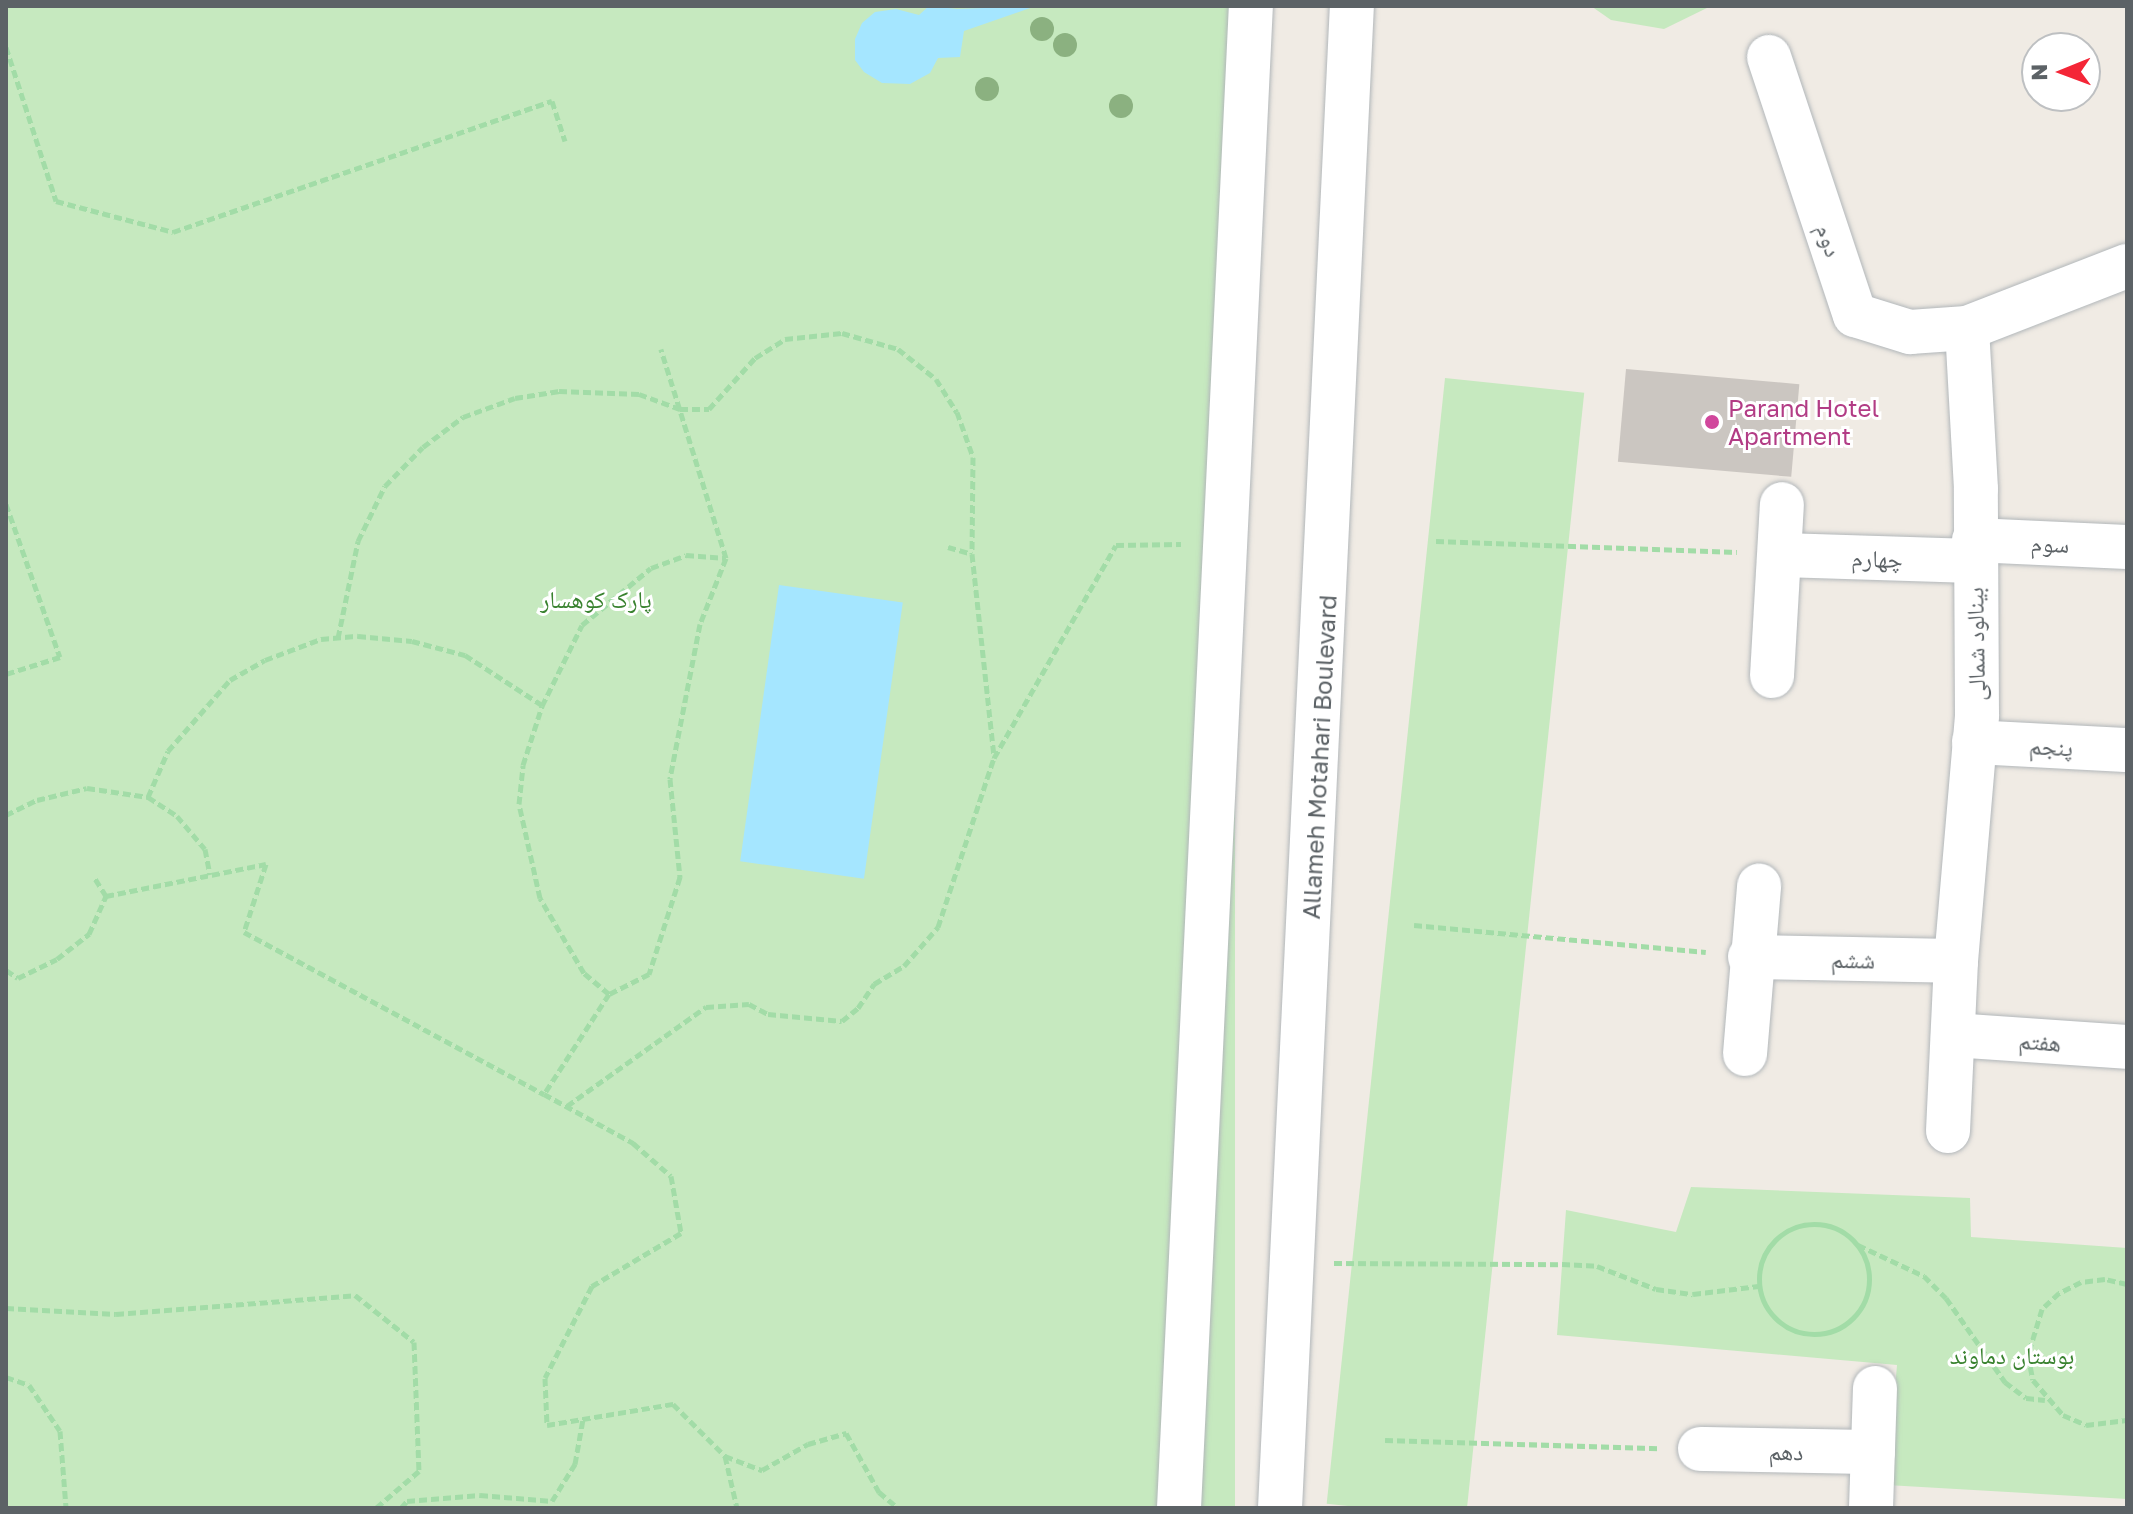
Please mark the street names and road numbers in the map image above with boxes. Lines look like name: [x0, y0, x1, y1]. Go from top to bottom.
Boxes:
street label: دوم: [1811, 220, 1849, 260]
street label: سوم: [2030, 528, 2070, 558]
street label: چهارم: [1851, 543, 1903, 573]
street label: بینالود شمالی: [1960, 587, 1990, 701]
street label: Allameh Motahari Boulevard: [1296, 594, 1342, 920]
street label: پنجم: [2028, 730, 2074, 762]
street label: ششم: [1831, 944, 1875, 974]
street label: هفتم: [2018, 1025, 2062, 1057]
street label: دهم: [1768, 1436, 1804, 1466]

